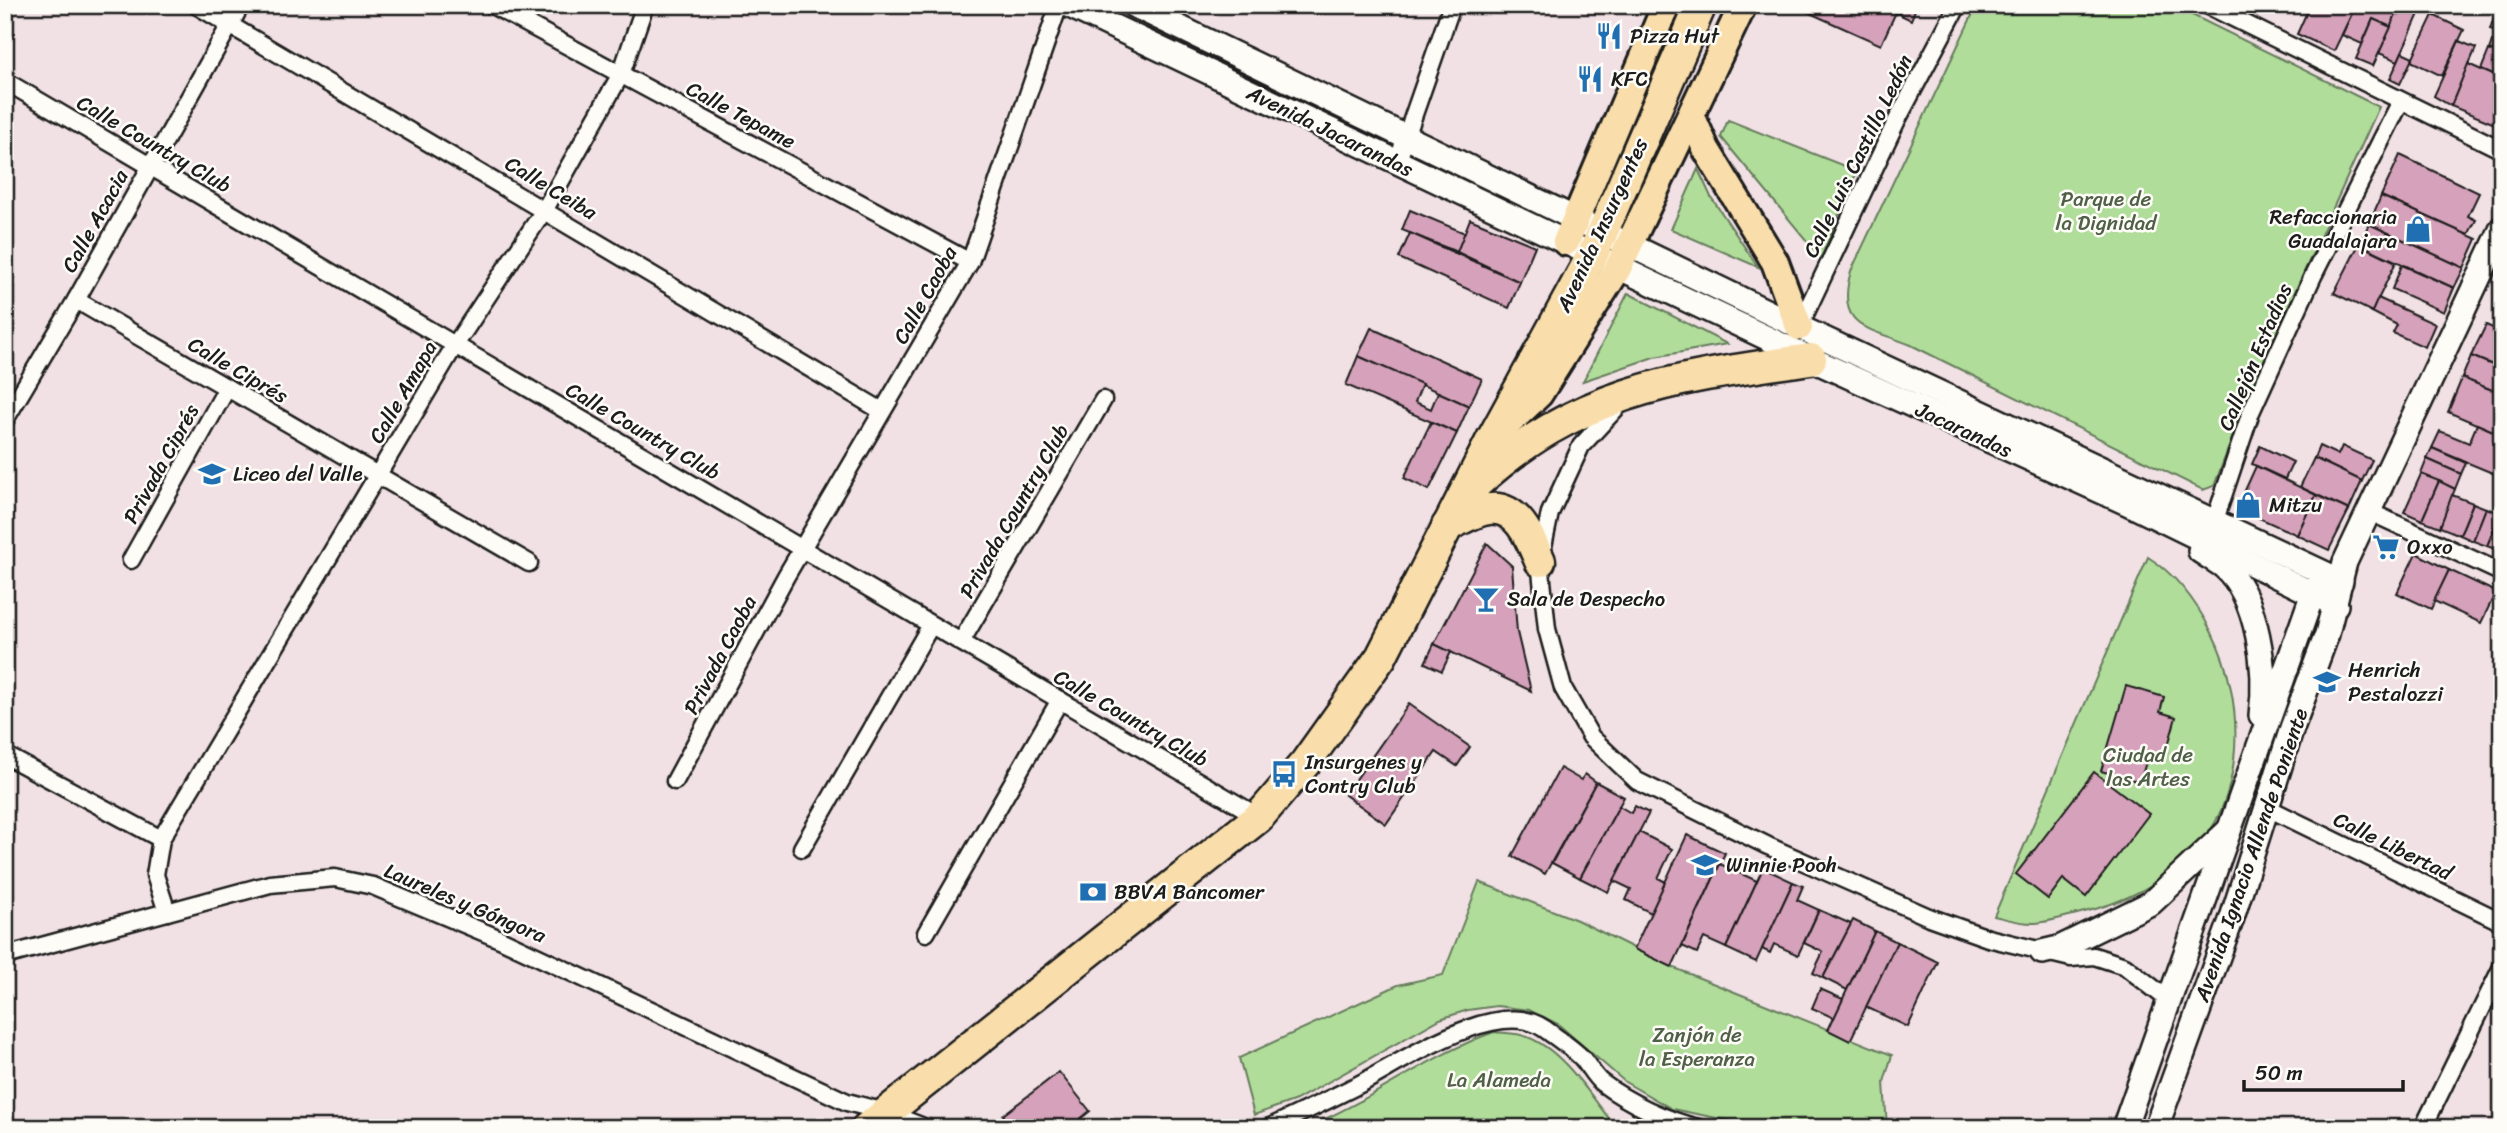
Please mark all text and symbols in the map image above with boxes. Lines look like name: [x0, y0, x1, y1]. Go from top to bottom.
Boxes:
place label: Pizza Hut: [1630, 17, 1721, 55]
restaurant icon: Pizza Hut: [1594, 21, 1624, 51]
street label: Calle Luis Castillo Ledón: [1792, 48, 1924, 264]
place label: KFC: [1611, 60, 1648, 98]
restaurant icon: KFC: [1575, 64, 1605, 94]
street label: Calle Tepame: [679, 70, 803, 160]
street label: Avenida Jacarandas: [1239, 74, 1420, 188]
street label: Calle Country Club: [69, 84, 239, 204]
street label: Avenida Insurgentes: [1544, 131, 1659, 319]
street label: Calle Ceiba: [497, 145, 605, 231]
street label: Calle Acacia: [51, 162, 139, 280]
park label: Parque de la Dignidad: [2056, 180, 2158, 242]
place label: Refaccionaria Guadalajara: [2269, 198, 2397, 260]
shop icon: Refaccionaria Guadalajara: [2403, 214, 2433, 244]
street label: Calle Caoba: [882, 238, 968, 351]
street label: Callejón Estadios: [2207, 277, 2303, 437]
street label: Calle Ciprés: [180, 326, 296, 414]
street label: Calle Amapa: [358, 333, 448, 451]
street label: Calle Country Club: [558, 371, 728, 491]
street label: Jacarandas: [1908, 391, 2019, 469]
street label: Privada Ciprés: [112, 396, 210, 531]
street label: Privada Country Club: [948, 416, 1080, 606]
place label: Liceo del Valle: [233, 455, 363, 493]
school or university icon: Liceo del Valle: [197, 459, 227, 489]
place label: Mitzu: [2269, 486, 2323, 524]
shop icon: Mitzu: [2233, 490, 2263, 520]
place label: Oxxo: [2407, 528, 2453, 566]
supermarket icon: Oxxo: [2371, 532, 2401, 562]
place label: Sala de Despecho: [1507, 580, 1665, 618]
bar icon: Sala de Despecho: [1471, 584, 1501, 614]
street label: Privada Caoba: [672, 588, 768, 722]
place label: Henrich Pestalozzi: [2348, 651, 2444, 713]
street label: Calle Country Club: [1046, 658, 1216, 778]
school or university icon: Henrich Pestalozzi: [2312, 667, 2342, 697]
street label: Avenida Ignacio Allende Poniente: [2182, 703, 2319, 1008]
park label: Ciudad de las Artes: [2103, 736, 2193, 798]
place label: Insurgenes y Contry Club: [1304, 743, 1422, 805]
bus stop icon: Insurgenes y Contry Club: [1269, 759, 1299, 789]
street label: Calle Libertad: [2327, 801, 2461, 892]
place label: Winnie Pooh: [1726, 846, 1837, 884]
school or university icon: Winnie Pooh: [1690, 850, 1720, 880]
street label: Laureles y Góngora: [378, 852, 552, 954]
place label: BBVA Bancomer: [1114, 873, 1265, 911]
bank icon: BBVA Bancomer: [1078, 877, 1108, 907]
park label: Zanjón de la Esperanza: [1639, 1016, 1756, 1078]
scale bar: [2244, 1049, 2404, 1093]
text: 50 m: [2255, 1054, 2303, 1092]
park label: La Alameda: [1447, 1061, 1551, 1099]

